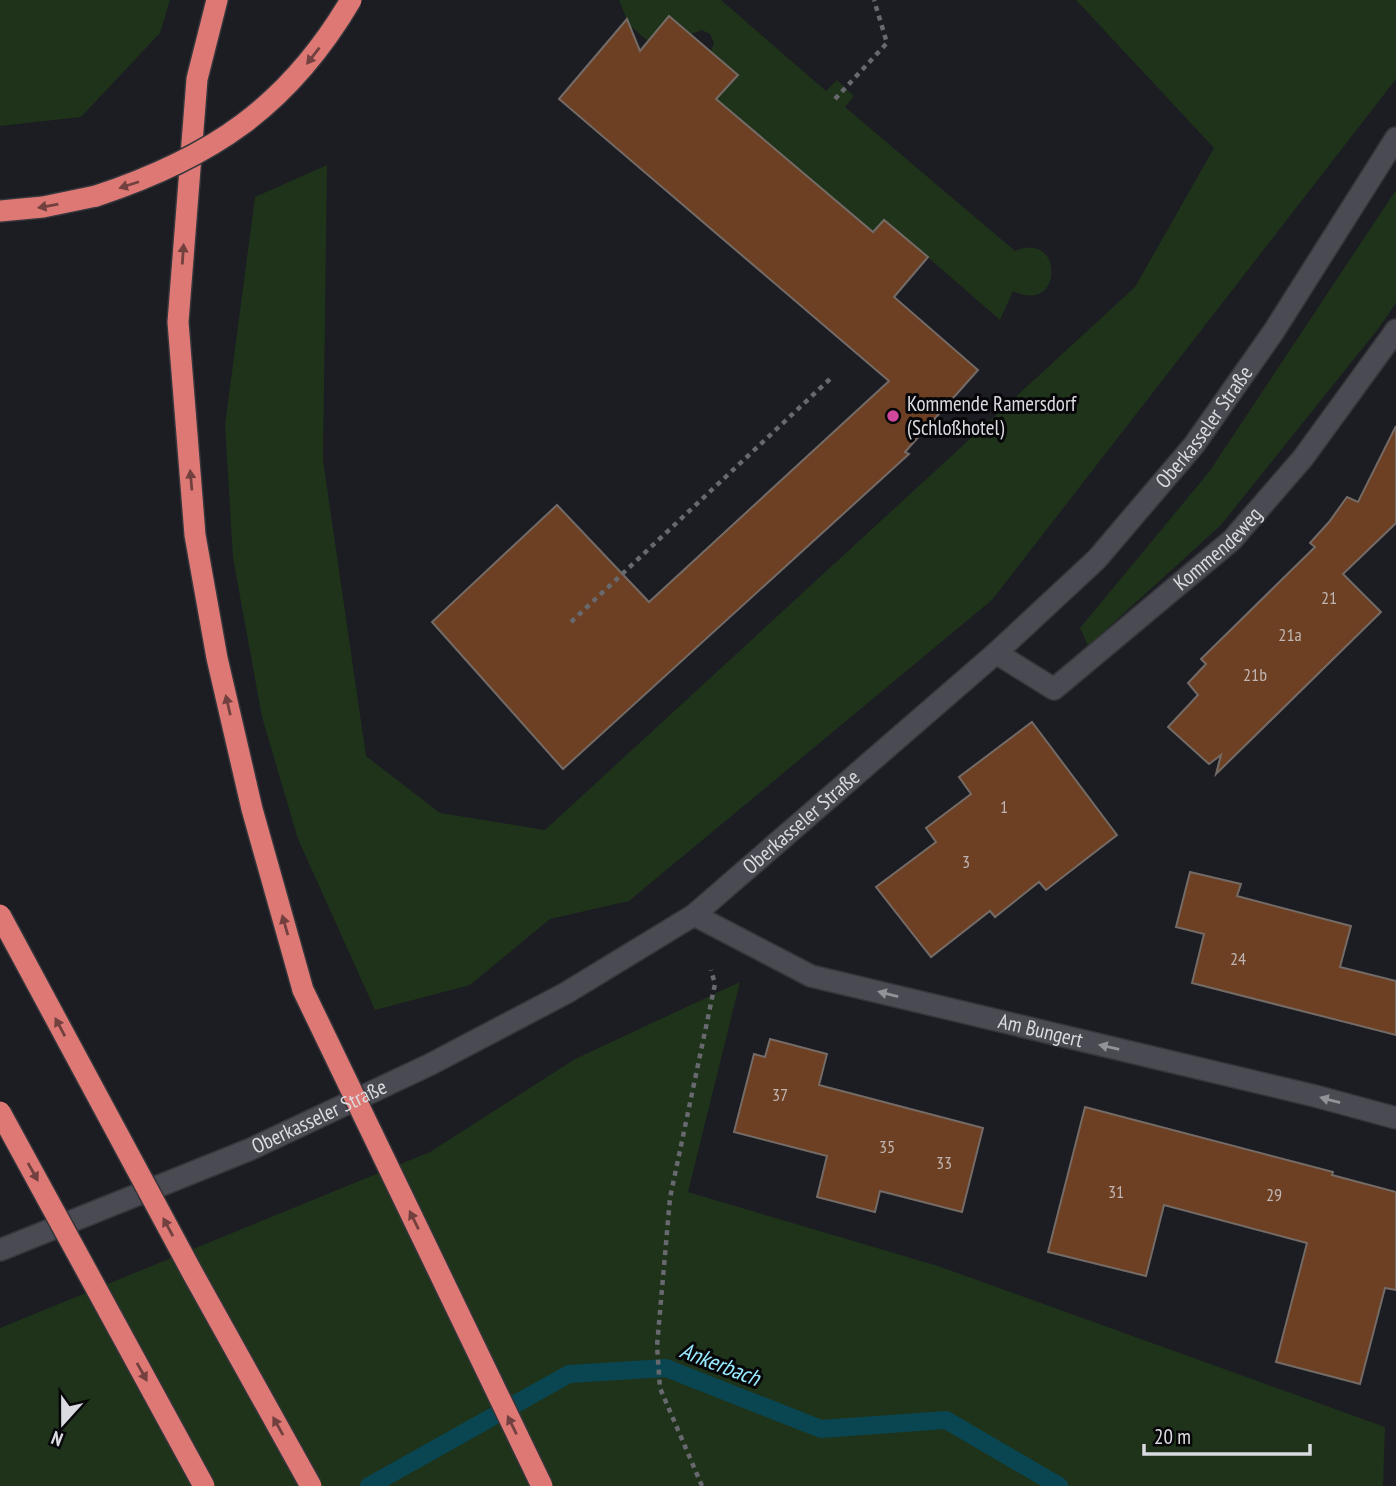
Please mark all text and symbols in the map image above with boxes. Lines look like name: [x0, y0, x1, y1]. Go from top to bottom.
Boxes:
one-way arrow: [305, 47, 320, 65]
one-way arrow: [118, 180, 139, 191]
one-way arrow: [37, 201, 59, 212]
one-way arrow: [178, 242, 189, 264]
street label: Oberkasseler Straße: [1149, 360, 1258, 494]
place label: Kommende Ramersdorf (Schloßhotel): [907, 390, 1077, 441]
marker: Kommende Ramersdorf (Schloßhotel): [885, 408, 901, 424]
one-way arrow: [185, 469, 196, 491]
street label: Kommendeweg: [1168, 501, 1268, 596]
house number: 21: [1321, 586, 1337, 609]
house number: 21a: [1278, 623, 1302, 646]
house number: 21b: [1243, 663, 1267, 686]
one-way arrow: [222, 693, 233, 715]
street label: Oberkasseler Straße: [737, 763, 865, 880]
house number: 1: [1000, 795, 1008, 818]
house number: 3: [962, 850, 970, 873]
one-way arrow: [279, 914, 290, 936]
house number: 24: [1230, 947, 1246, 970]
one-way arrow: [876, 989, 898, 1000]
street label: Am Bungert: [996, 1007, 1086, 1053]
one-way arrow: [55, 1017, 66, 1037]
one-way arrow: [1098, 1042, 1120, 1053]
street label: Oberkasseler Straße: [247, 1073, 391, 1160]
house number: 37: [772, 1083, 788, 1106]
one-way arrow: [1319, 1094, 1341, 1105]
house number: 35: [879, 1135, 895, 1158]
house number: 33: [936, 1151, 952, 1174]
one-way arrow: [27, 1162, 39, 1182]
house number: 31: [1108, 1180, 1124, 1203]
house number: 29: [1266, 1183, 1282, 1206]
one-way arrow: [408, 1210, 419, 1230]
one-way arrow: [162, 1217, 174, 1237]
water label: Ankerbach: [676, 1335, 766, 1393]
one-way arrow: [136, 1362, 147, 1382]
north arrow: [28, 1388, 98, 1458]
scale bar: [1144, 1412, 1310, 1456]
one-way arrow: [507, 1414, 518, 1435]
one-way arrow: [272, 1417, 284, 1436]
text: 20 m: [1154, 1423, 1191, 1450]
text: N: [48, 1426, 66, 1452]

